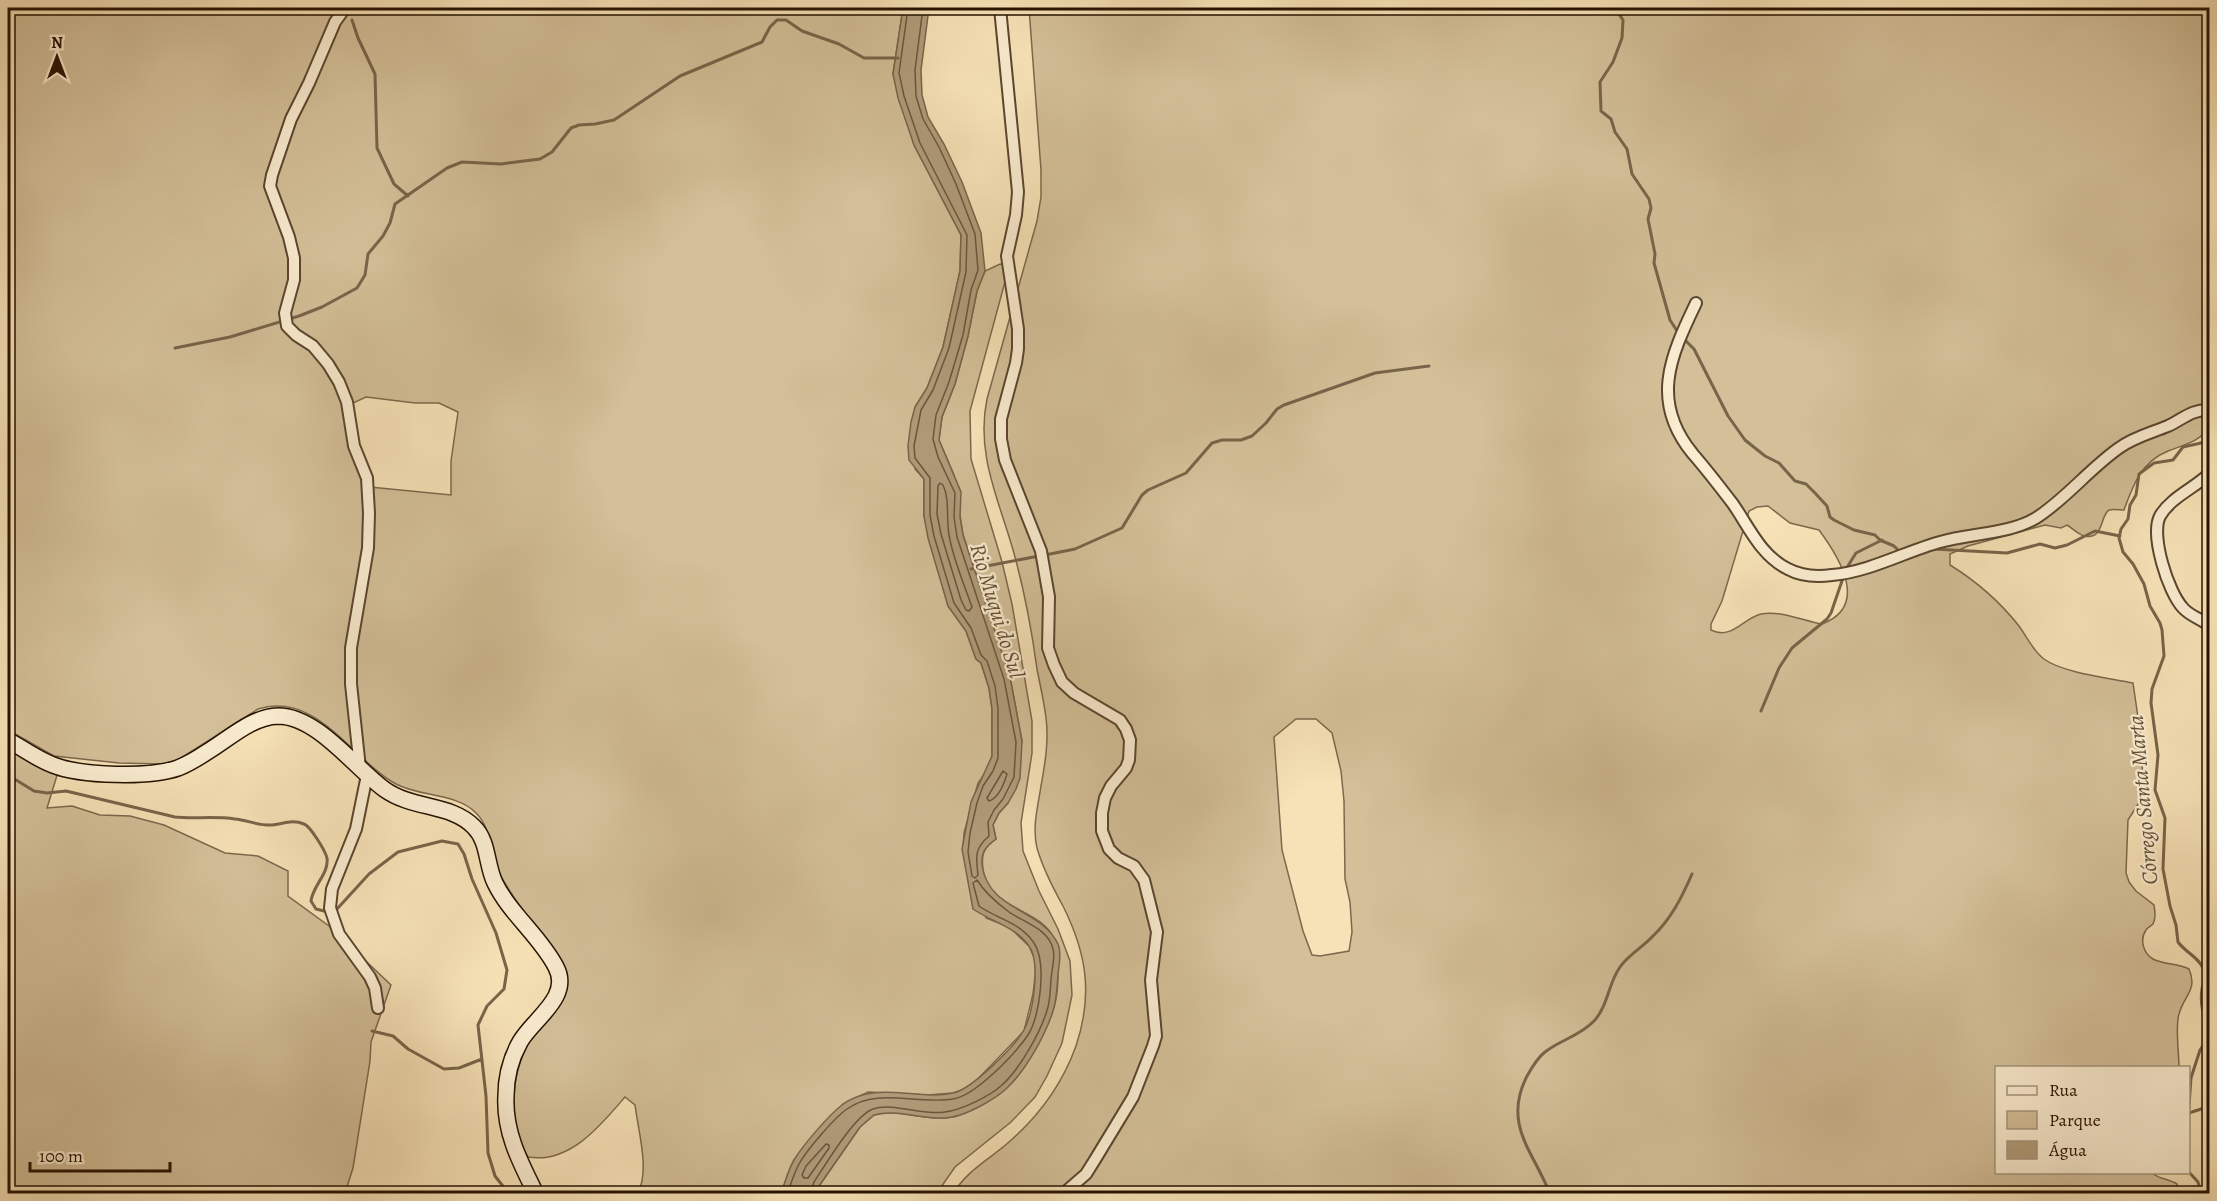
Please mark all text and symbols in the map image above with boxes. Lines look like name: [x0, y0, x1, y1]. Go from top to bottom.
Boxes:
north arrow: [27, 27, 87, 87]
text: N: [51, 32, 63, 54]
water label: Rio Muqui do Sul: [962, 540, 1032, 683]
water label: Córrego Santa Marta: [2121, 714, 2165, 886]
legend: [1995, 1066, 2190, 1174]
text: Rua: [2049, 1078, 2078, 1102]
text: Parque: [2049, 1108, 2101, 1132]
scale bar: [30, 1135, 170, 1173]
text: Água: [2048, 1138, 2087, 1162]
text: 100 m: [39, 1144, 83, 1168]

